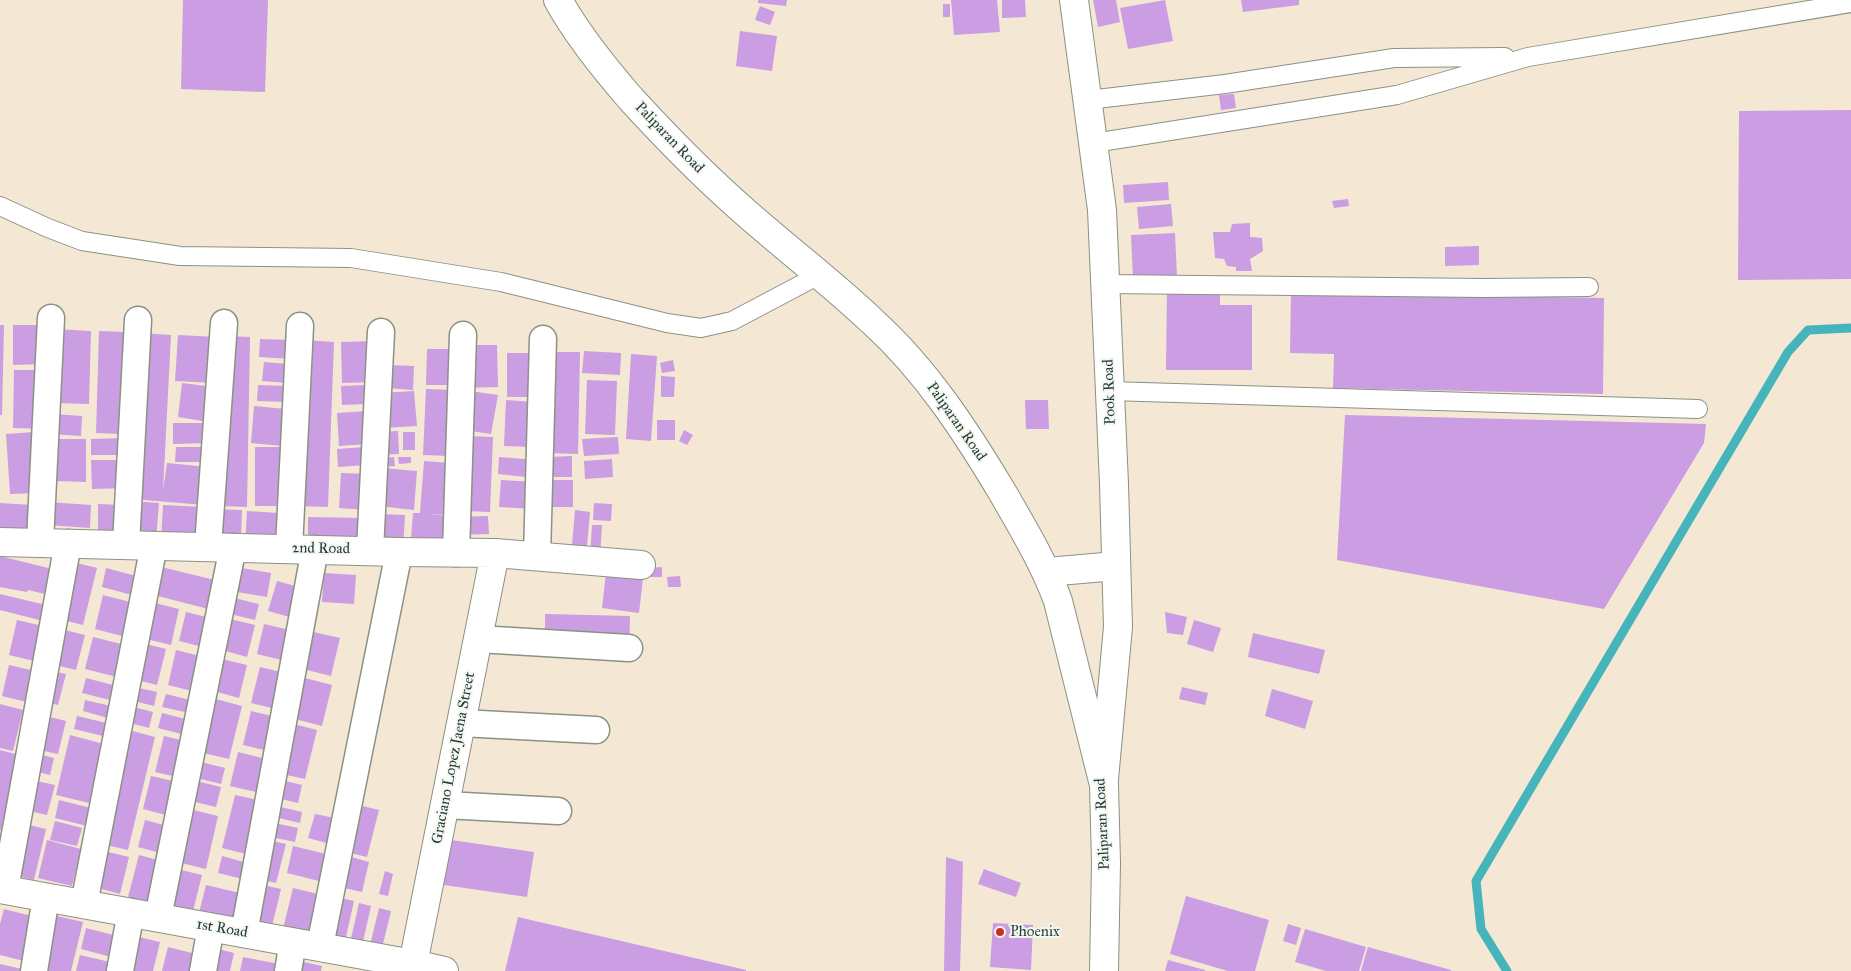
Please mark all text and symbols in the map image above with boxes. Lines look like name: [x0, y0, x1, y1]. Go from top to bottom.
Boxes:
street label: Paliparan Road: [631, 99, 707, 177]
street label: Pook Road: [1100, 359, 1120, 425]
street label: Paliparan Road: [922, 379, 990, 465]
street label: 2nd Road: [292, 539, 350, 559]
street label: Graciano Lopez Jaena Street: [429, 671, 479, 845]
street label: Paliparan Road: [1092, 778, 1114, 870]
street label: 1st Road: [195, 916, 249, 942]
place label: Phoenix: [1010, 923, 1060, 941]
marker: Phoenix: [994, 926, 1006, 938]

